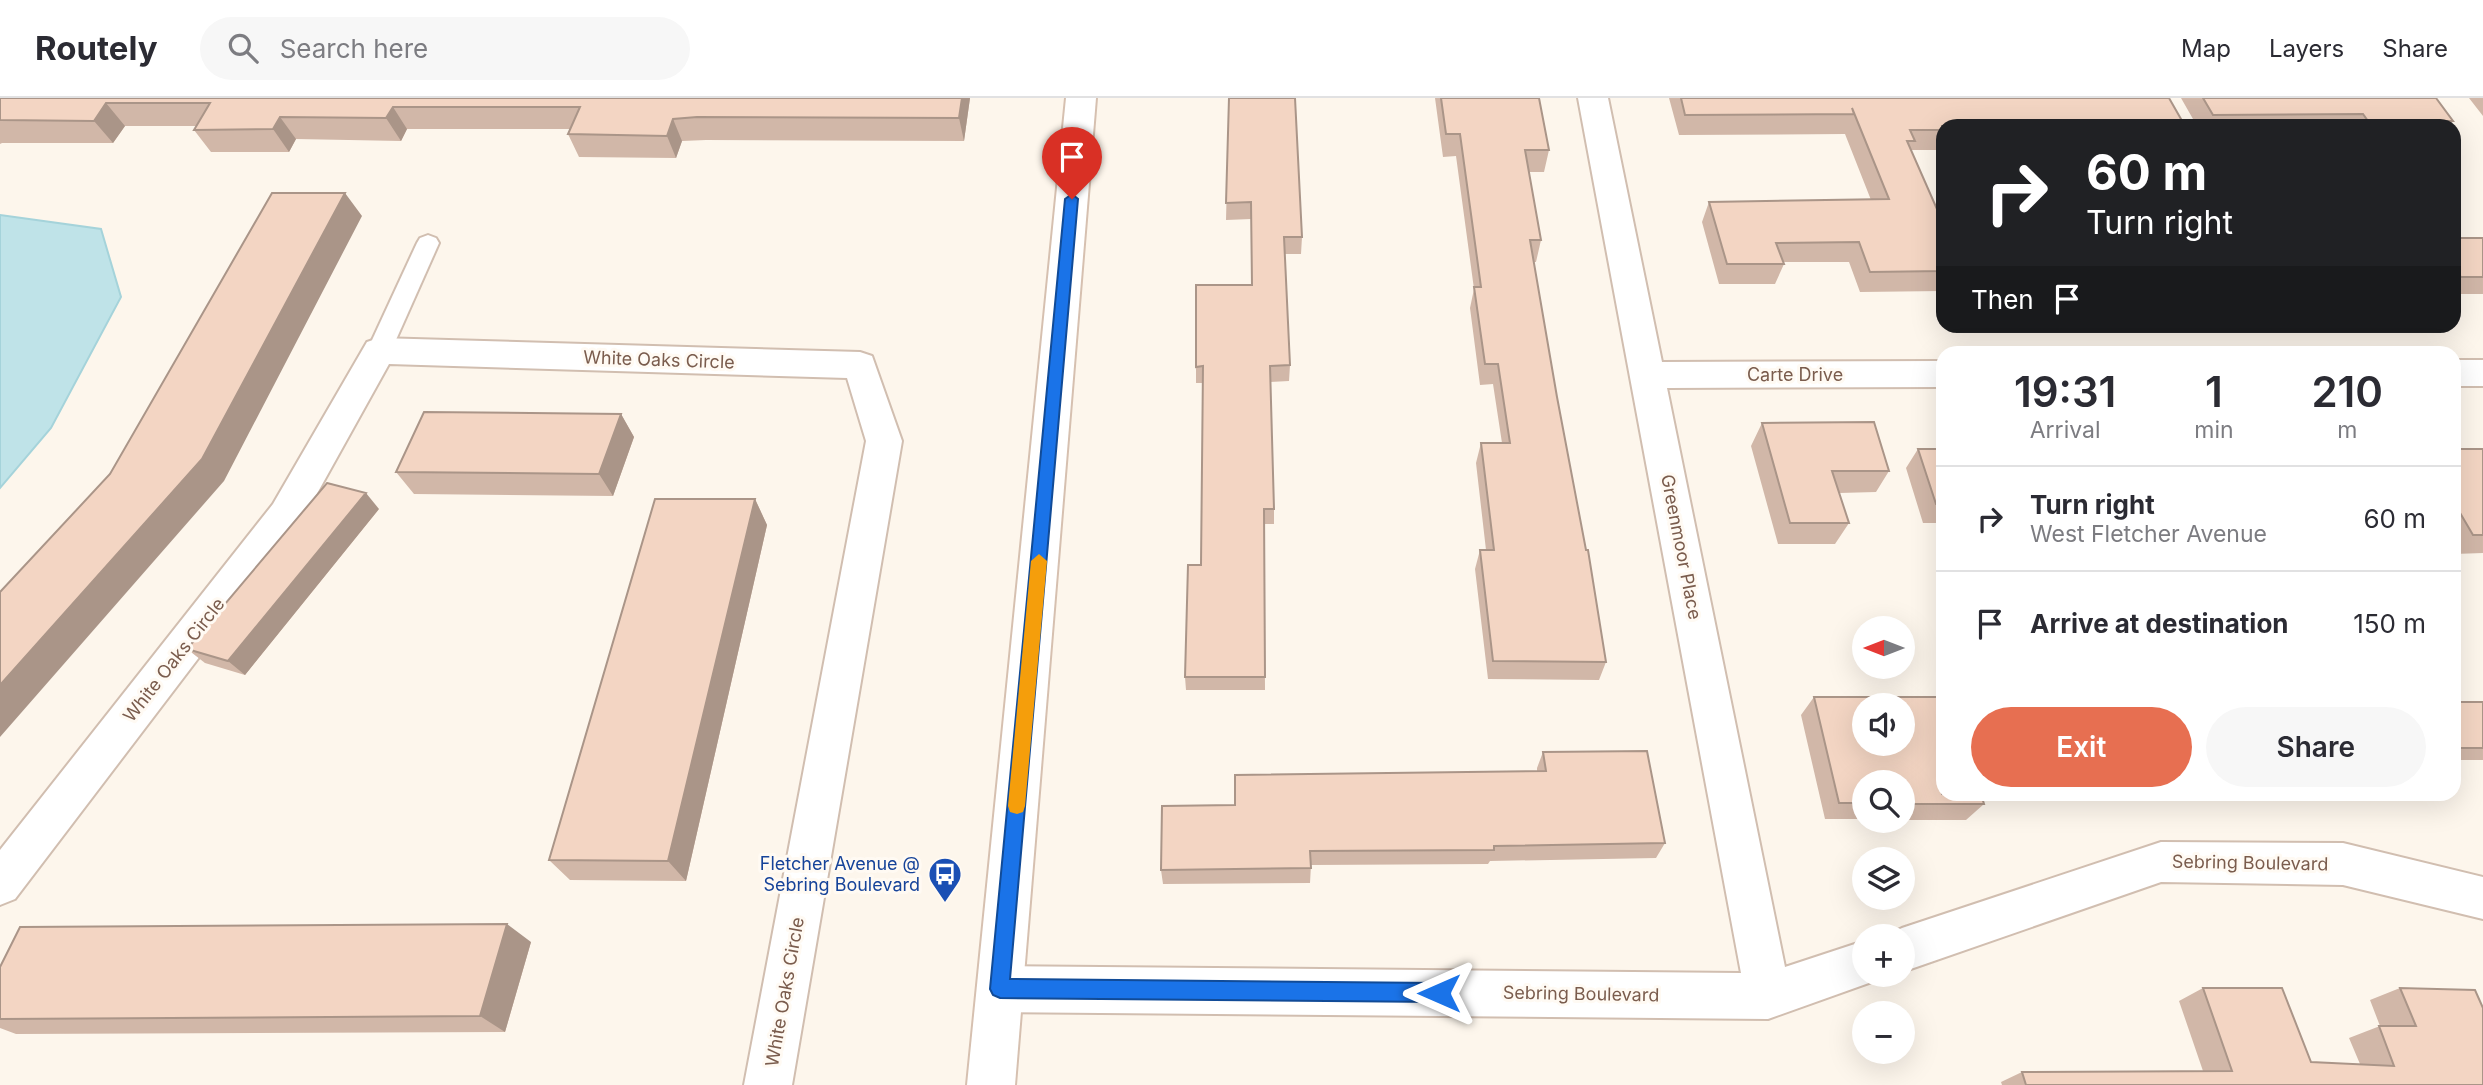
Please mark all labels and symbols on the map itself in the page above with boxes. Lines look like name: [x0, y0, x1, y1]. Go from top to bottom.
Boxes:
pin: [1042, 127, 1102, 199]
street label: White Oaks Circle: [583, 346, 735, 373]
street label: Carte Drive: [1747, 364, 1843, 385]
street label: Greenmoor Place: [1657, 473, 1706, 621]
street label: White Oaks Circle: [119, 594, 229, 726]
north arrow: [1852, 616, 1914, 679]
street label: Sebring Boulevard: [2172, 851, 2328, 874]
place label: Fletcher Avenue @ Sebring Boulevard: [760, 853, 920, 895]
bus stop icon: Fletcher Avenue @ Sebring Boulevard: [926, 855, 964, 904]
street label: White Oaks Circle: [761, 916, 808, 1068]
position arrow: [1402, 956, 1476, 1030]
street label: Sebring Boulevard: [1503, 982, 1659, 1005]

